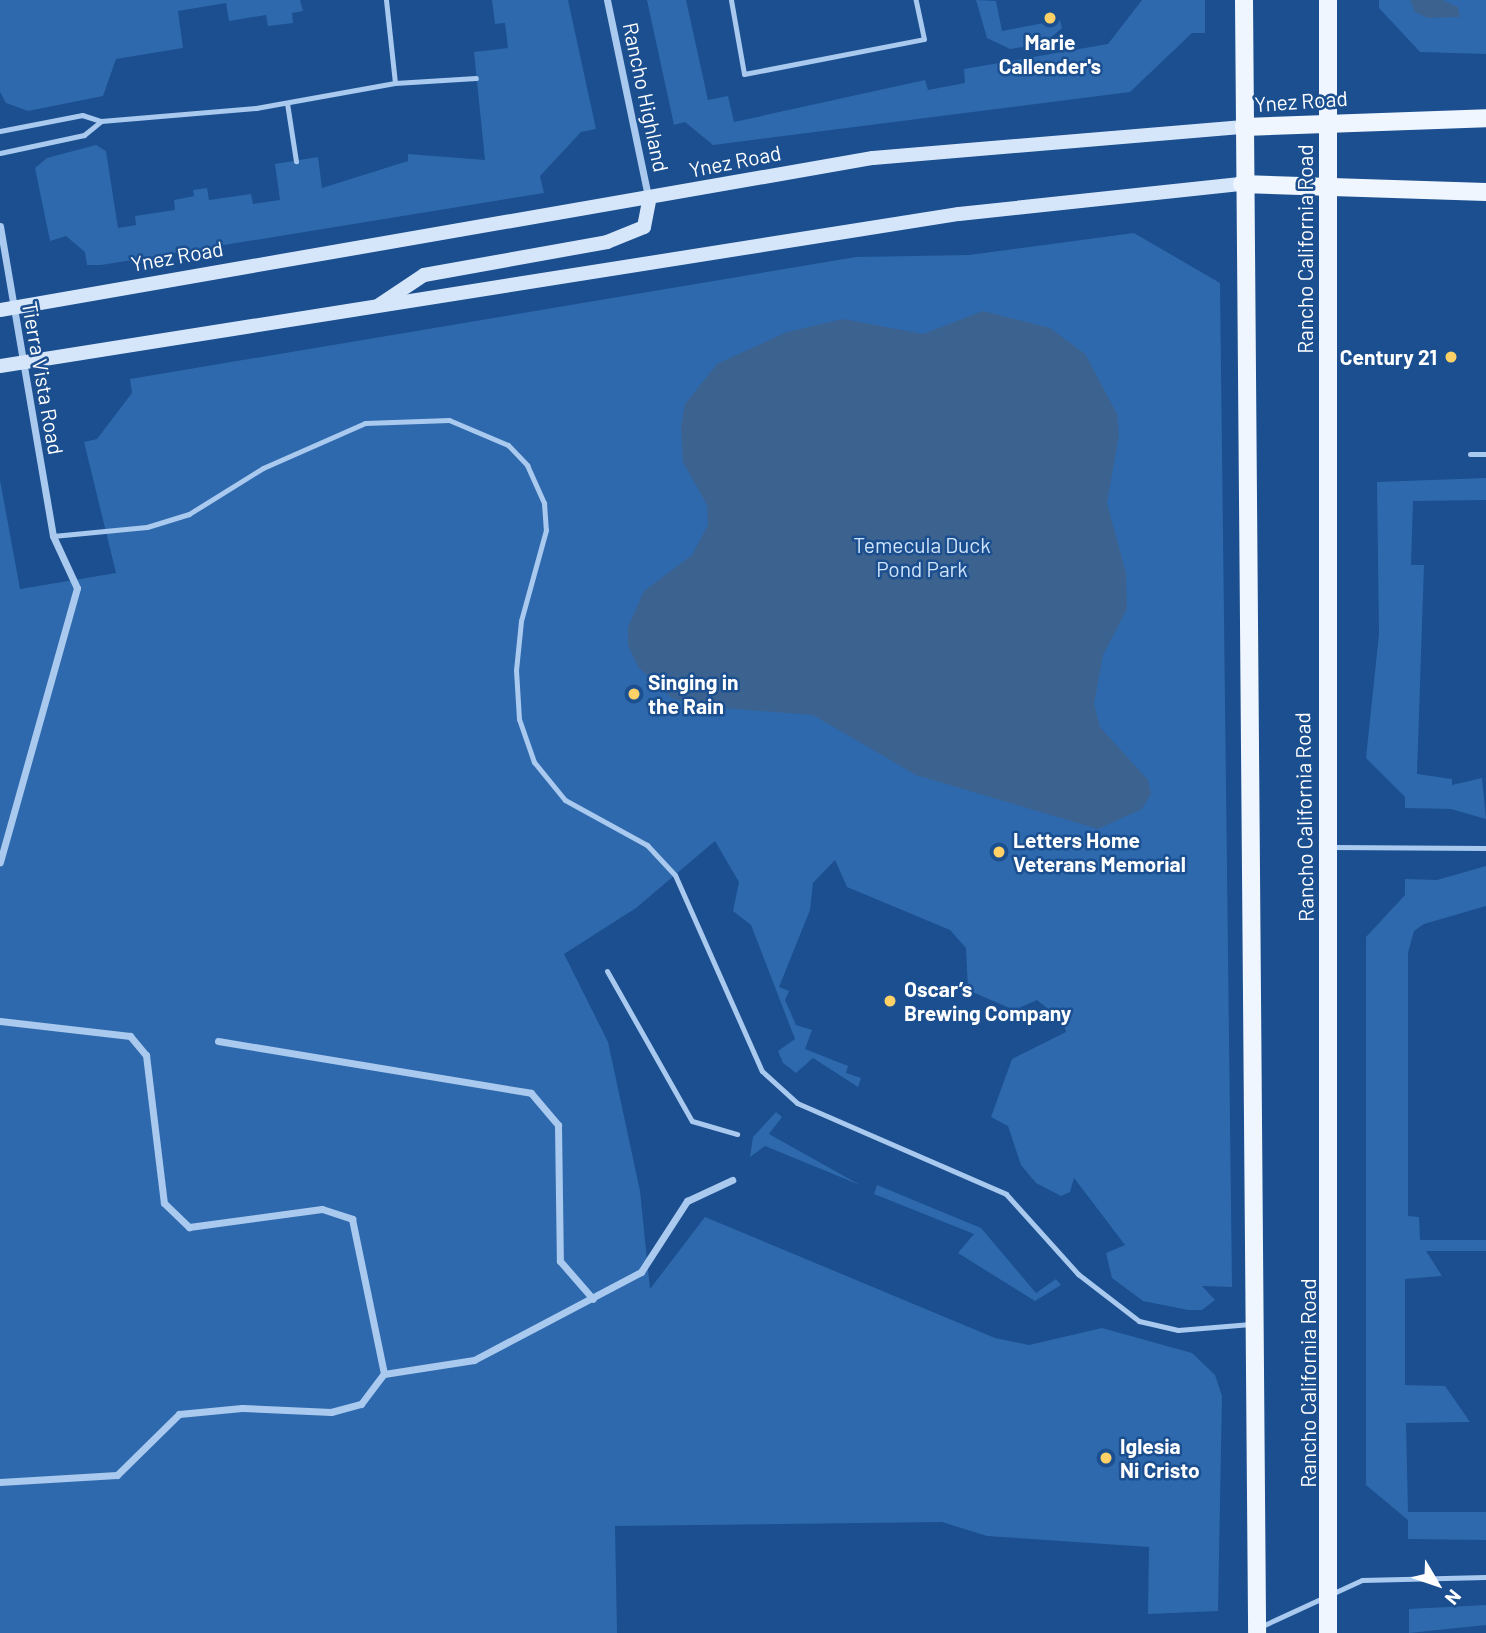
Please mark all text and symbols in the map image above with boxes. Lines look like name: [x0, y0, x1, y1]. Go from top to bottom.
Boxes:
marker: Marie Callender's: [1042, 10, 1058, 26]
street label: Rancho Highland: [618, 20, 674, 174]
place label: Marie Callender's: [999, 29, 1101, 79]
street label: Ynez Road: [1254, 85, 1348, 117]
street label: Ynez Road: [687, 140, 783, 182]
street label: Rancho California Road: [1292, 144, 1318, 354]
street label: Ynez Road: [129, 235, 225, 277]
street label: Tierra Vista Road: [17, 299, 69, 457]
place label: Century 21: [1340, 344, 1437, 370]
marker: Century 21: [1443, 349, 1459, 365]
park label: Temecula Duck Pond Park: [853, 532, 991, 582]
place label: Singing in the Rain: [648, 669, 739, 719]
marker: Singing in the Rain: [626, 686, 642, 702]
street label: Rancho California Road: [1290, 712, 1318, 922]
place label: Letters Home Veterans Memorial: [1013, 827, 1186, 877]
marker: Letters Home Veterans Memorial: [991, 844, 1007, 860]
place label: Oscar’s Brewing Company: [904, 976, 1071, 1026]
marker: Oscar’s Brewing Company: [882, 993, 898, 1009]
street label: Rancho California Road: [1295, 1278, 1321, 1488]
place label: Iglesia Ni Cristo: [1120, 1433, 1200, 1483]
marker: Iglesia Ni Cristo: [1098, 1450, 1114, 1466]
north arrow: [1402, 1549, 1472, 1619]
text: N: [1441, 1585, 1467, 1610]

